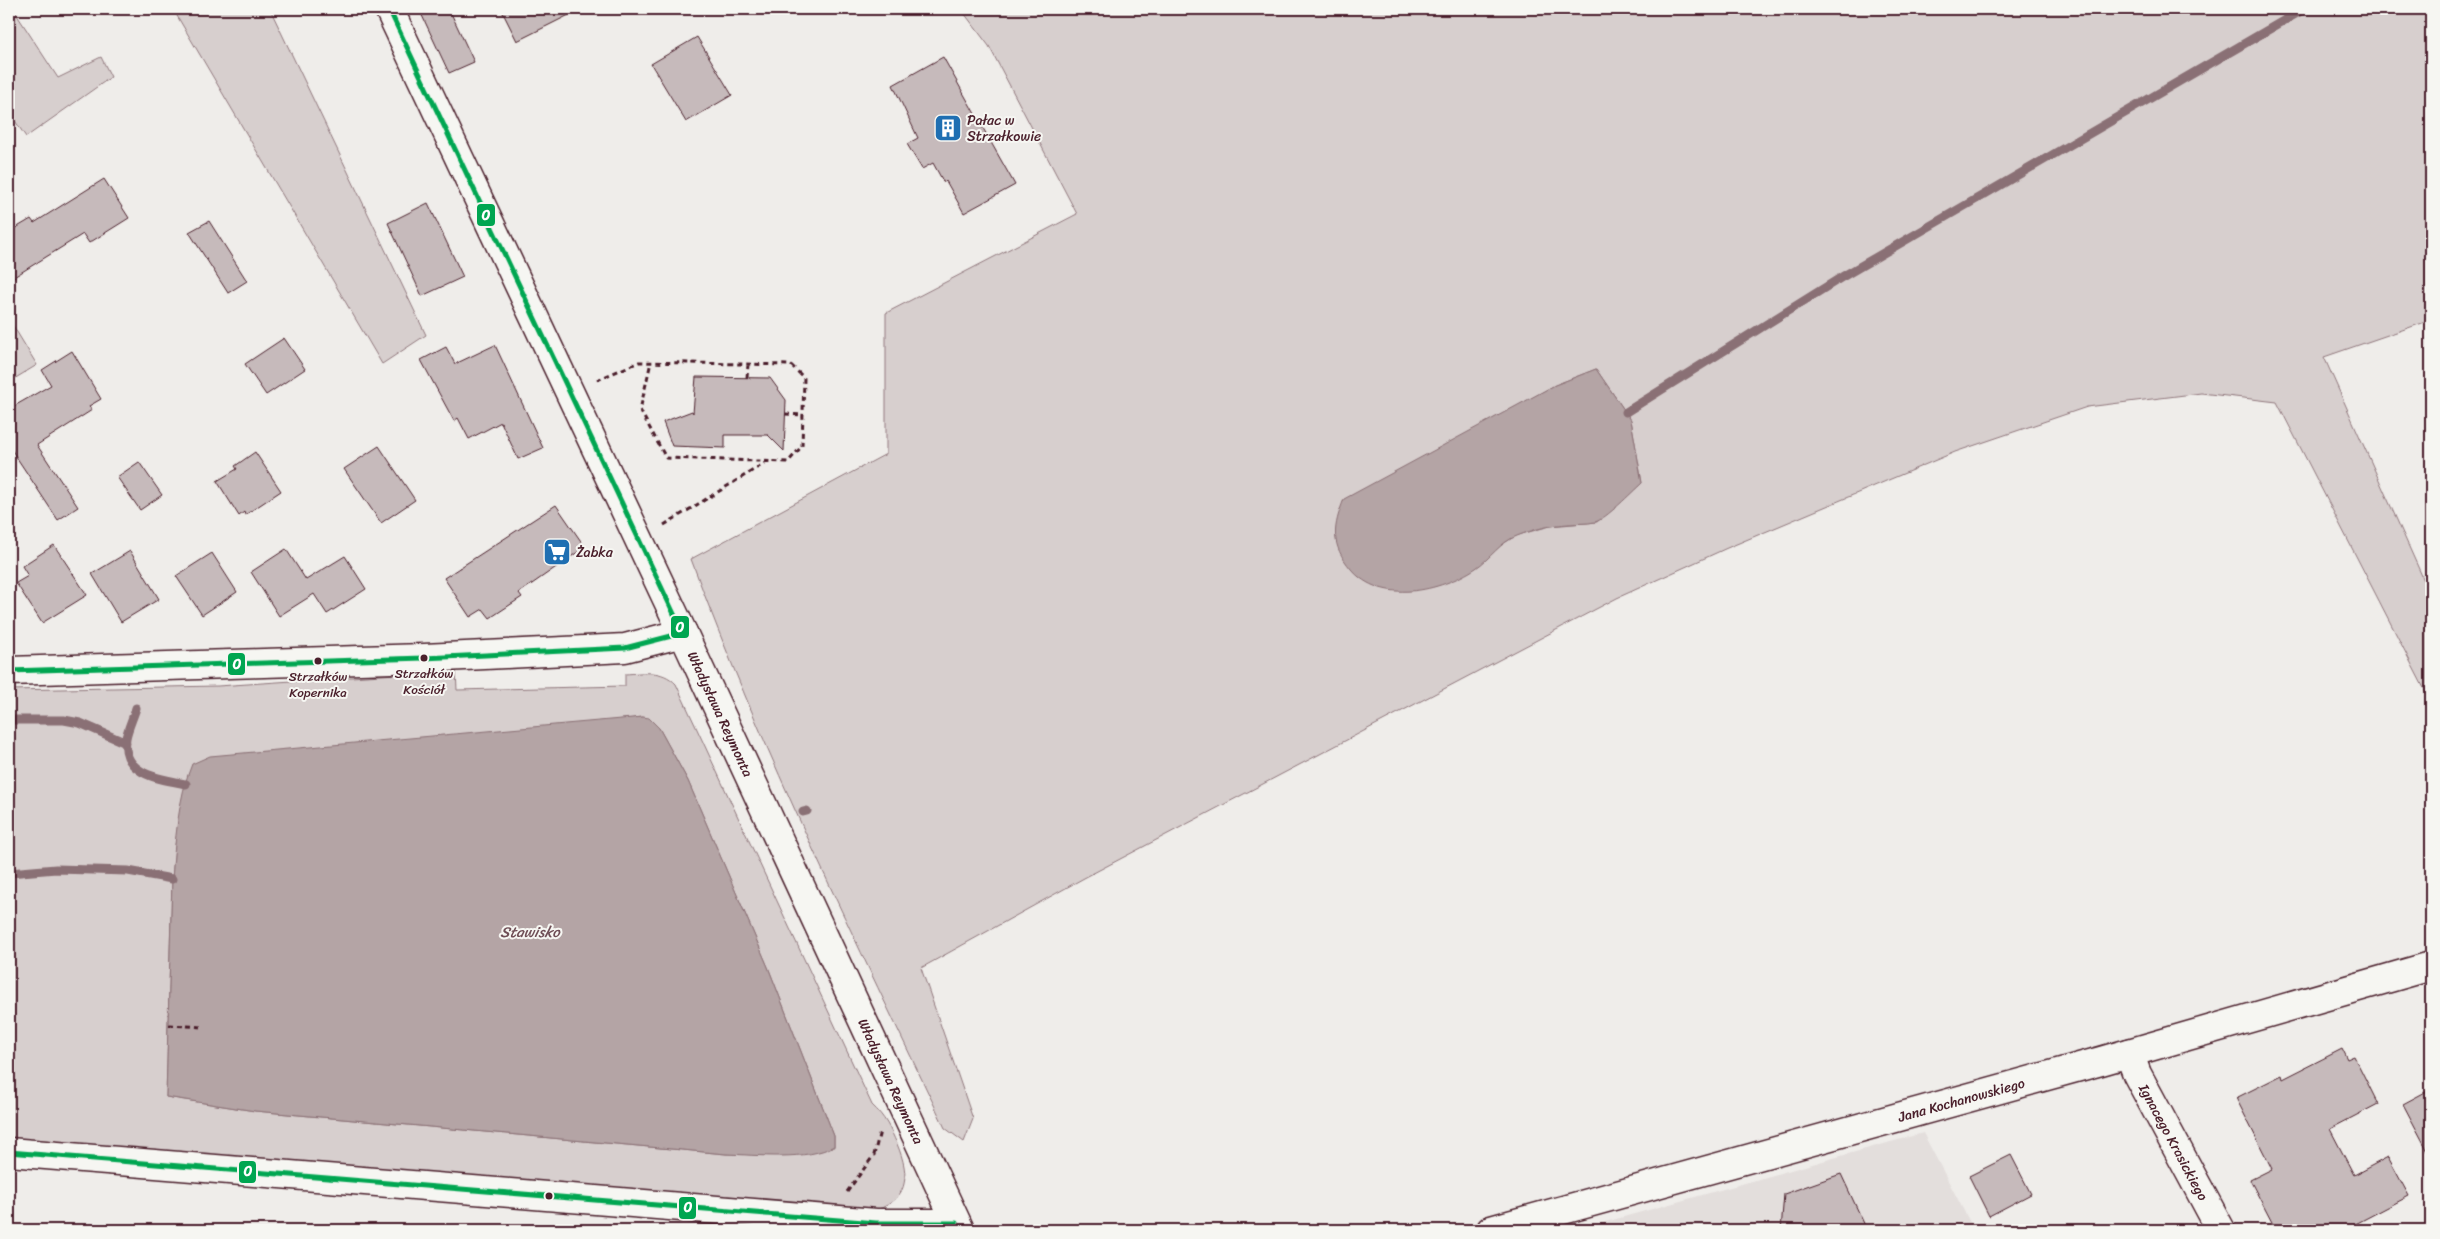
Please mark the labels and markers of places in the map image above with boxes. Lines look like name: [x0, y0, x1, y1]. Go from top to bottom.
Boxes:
place label: Pałac w Strzałkowie: [967, 108, 1041, 149]
building icon: Pałac w Strzałkowie: [933, 113, 963, 143]
supermarket icon: Żabka: [542, 537, 572, 567]
place label: Żabka: [576, 540, 614, 565]
marker: Strzałków Kościół: [419, 653, 429, 663]
marker: Strzałków Kopernika: [313, 656, 323, 666]
place label: Strzałków Kościół: [395, 662, 453, 701]
place label: Strzałków Kopernika: [289, 665, 347, 704]
unlabelled marker: [544, 1191, 554, 1201]

